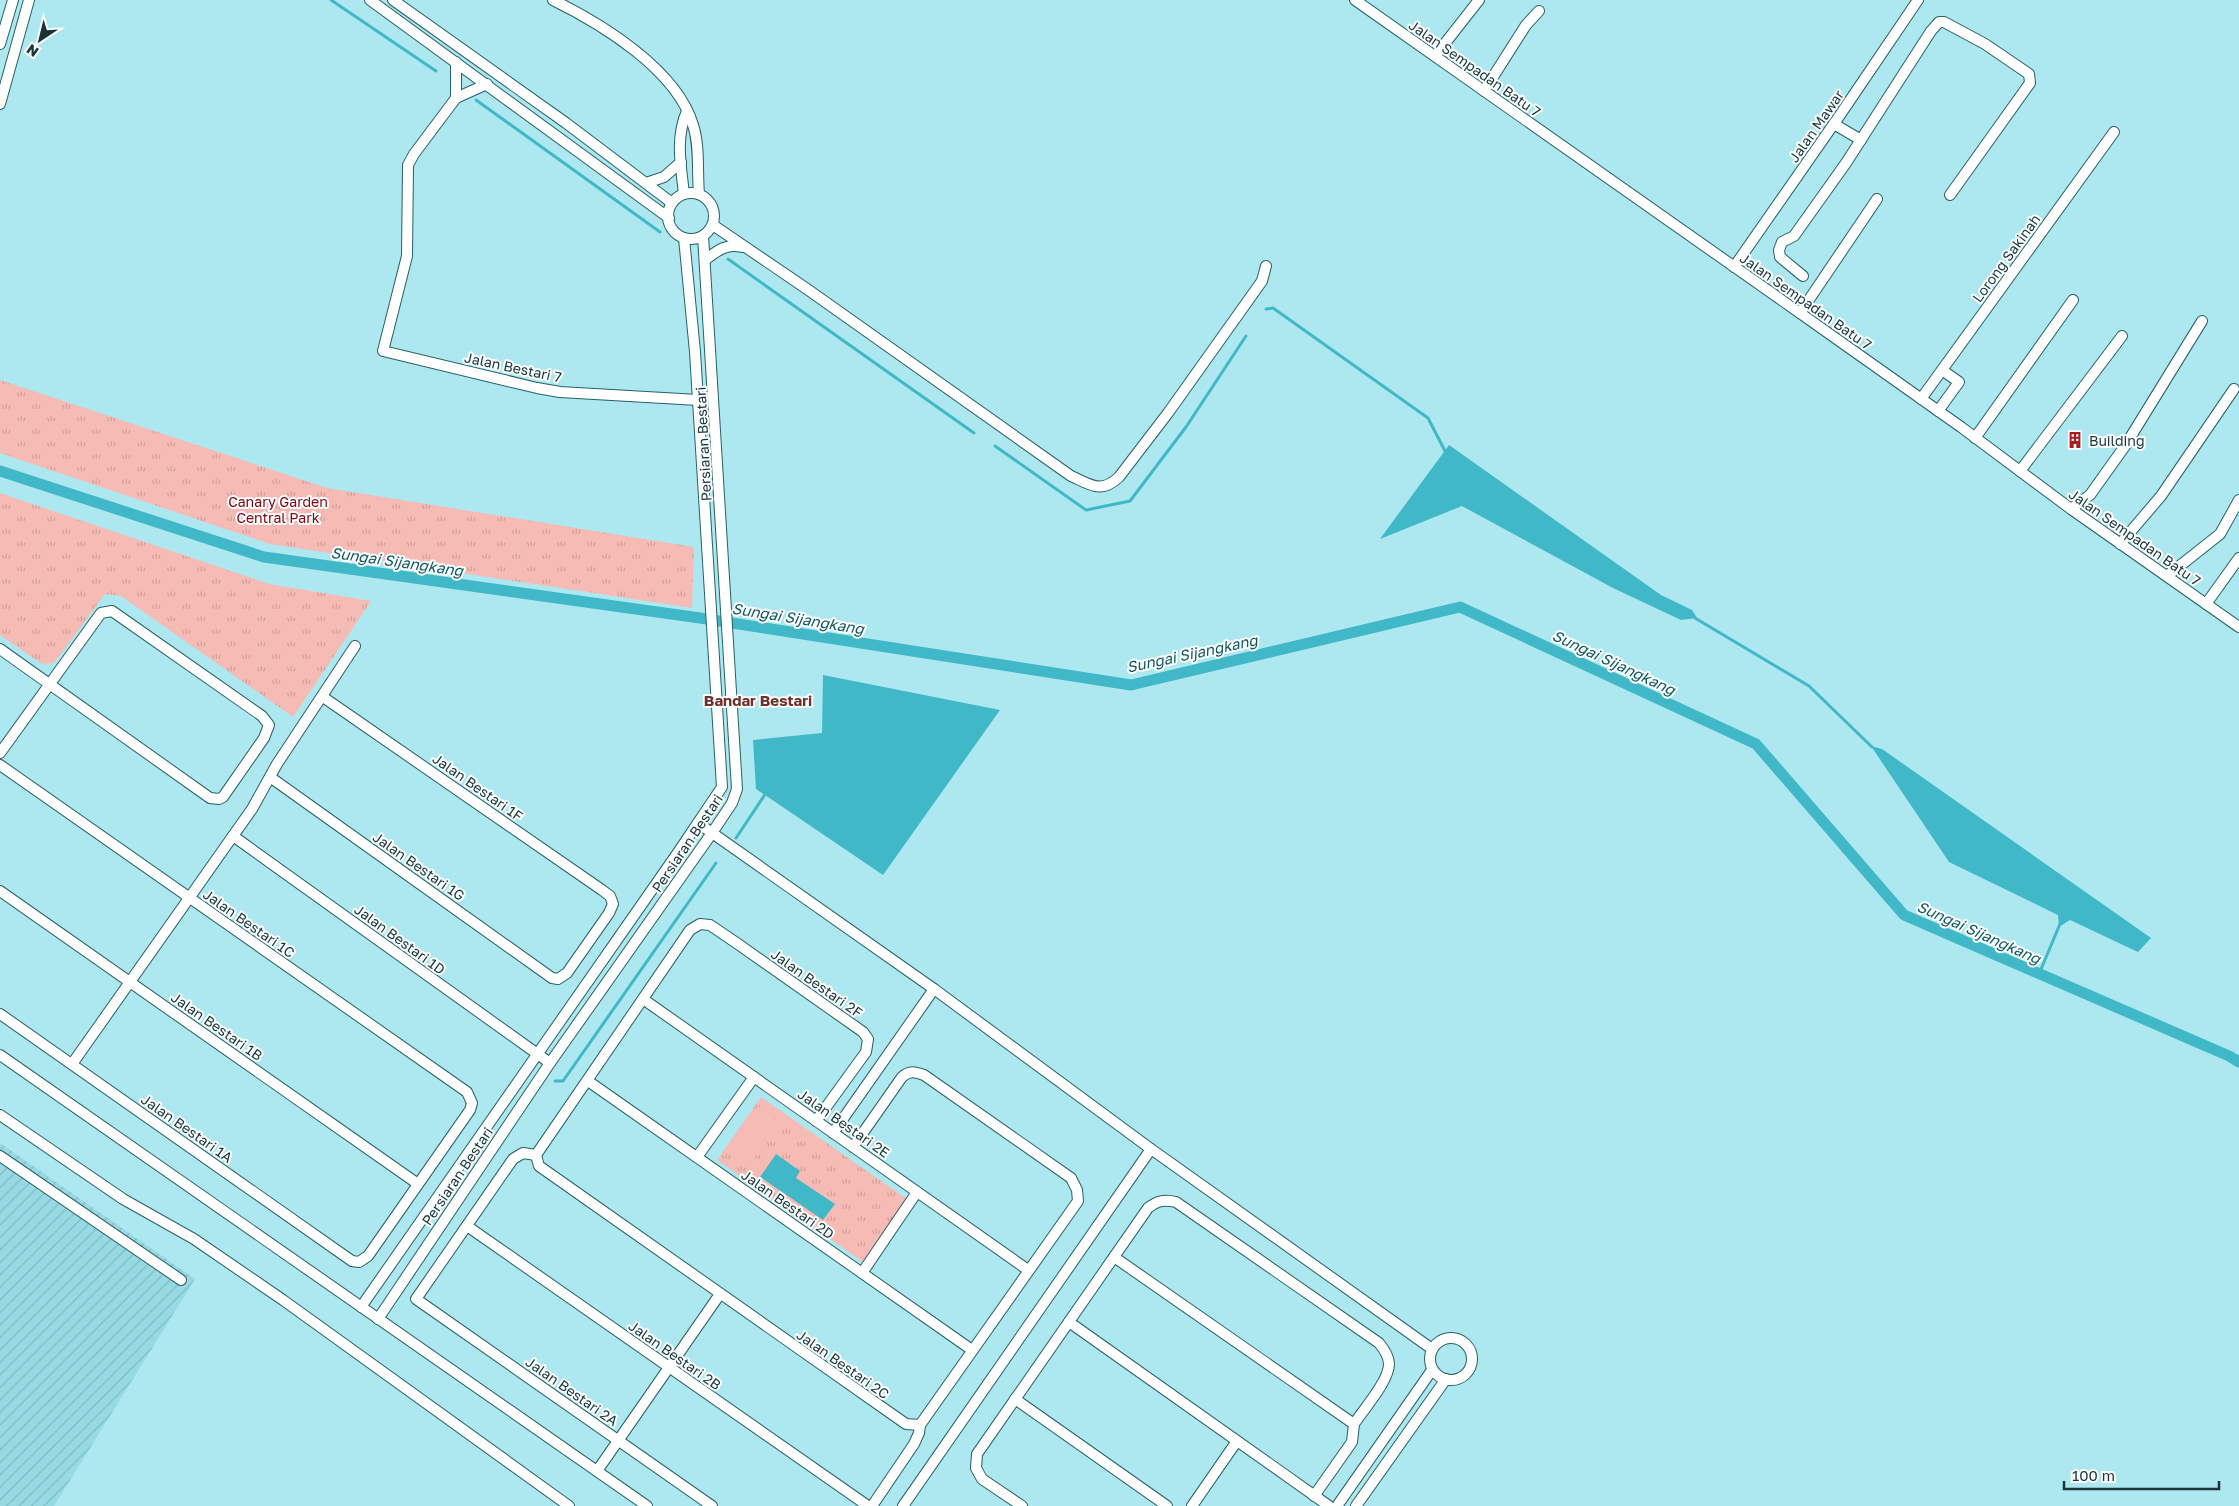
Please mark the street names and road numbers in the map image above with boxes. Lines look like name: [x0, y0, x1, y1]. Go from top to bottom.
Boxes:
street label: Jalan Sempadan Batu 7: [1406, 16, 1544, 120]
street label: Jalan Mawar: [1785, 86, 1847, 165]
street label: Lorong Sakinah: [1968, 211, 2044, 305]
street label: Jalan Sempadan Batu 7: [1737, 249, 1875, 353]
street label: Jalan Bestari 7: [463, 348, 563, 386]
street label: Persiaran Bestari: [692, 386, 714, 502]
street label: Jalan Sempadan Batu 7: [2066, 485, 2204, 589]
street label: Jalan Bestari 1F: [430, 750, 526, 824]
street label: Persiaran Bestari: [648, 791, 726, 895]
street label: Jalan Bestari 1G: [370, 828, 468, 904]
street label: Jalan Bestari 1C: [200, 885, 298, 961]
street label: Jalan Bestari 1D: [351, 900, 449, 978]
street label: Jalan Bestari 2F: [768, 945, 866, 1021]
street label: Jalan Bestari 1B: [168, 988, 266, 1064]
street label: Jalan Bestari 2E: [795, 1085, 893, 1161]
street label: Jalan Bestari 1A: [138, 1090, 236, 1166]
street label: Persiaran Bestari: [418, 1124, 496, 1228]
street label: Jalan Bestari 2D: [738, 1166, 838, 1242]
street label: Jalan Bestari 2B: [626, 1317, 724, 1393]
street label: Jalan Bestari 2C: [793, 1326, 893, 1402]
street label: Jalan Bestari 2A: [523, 1353, 622, 1430]

